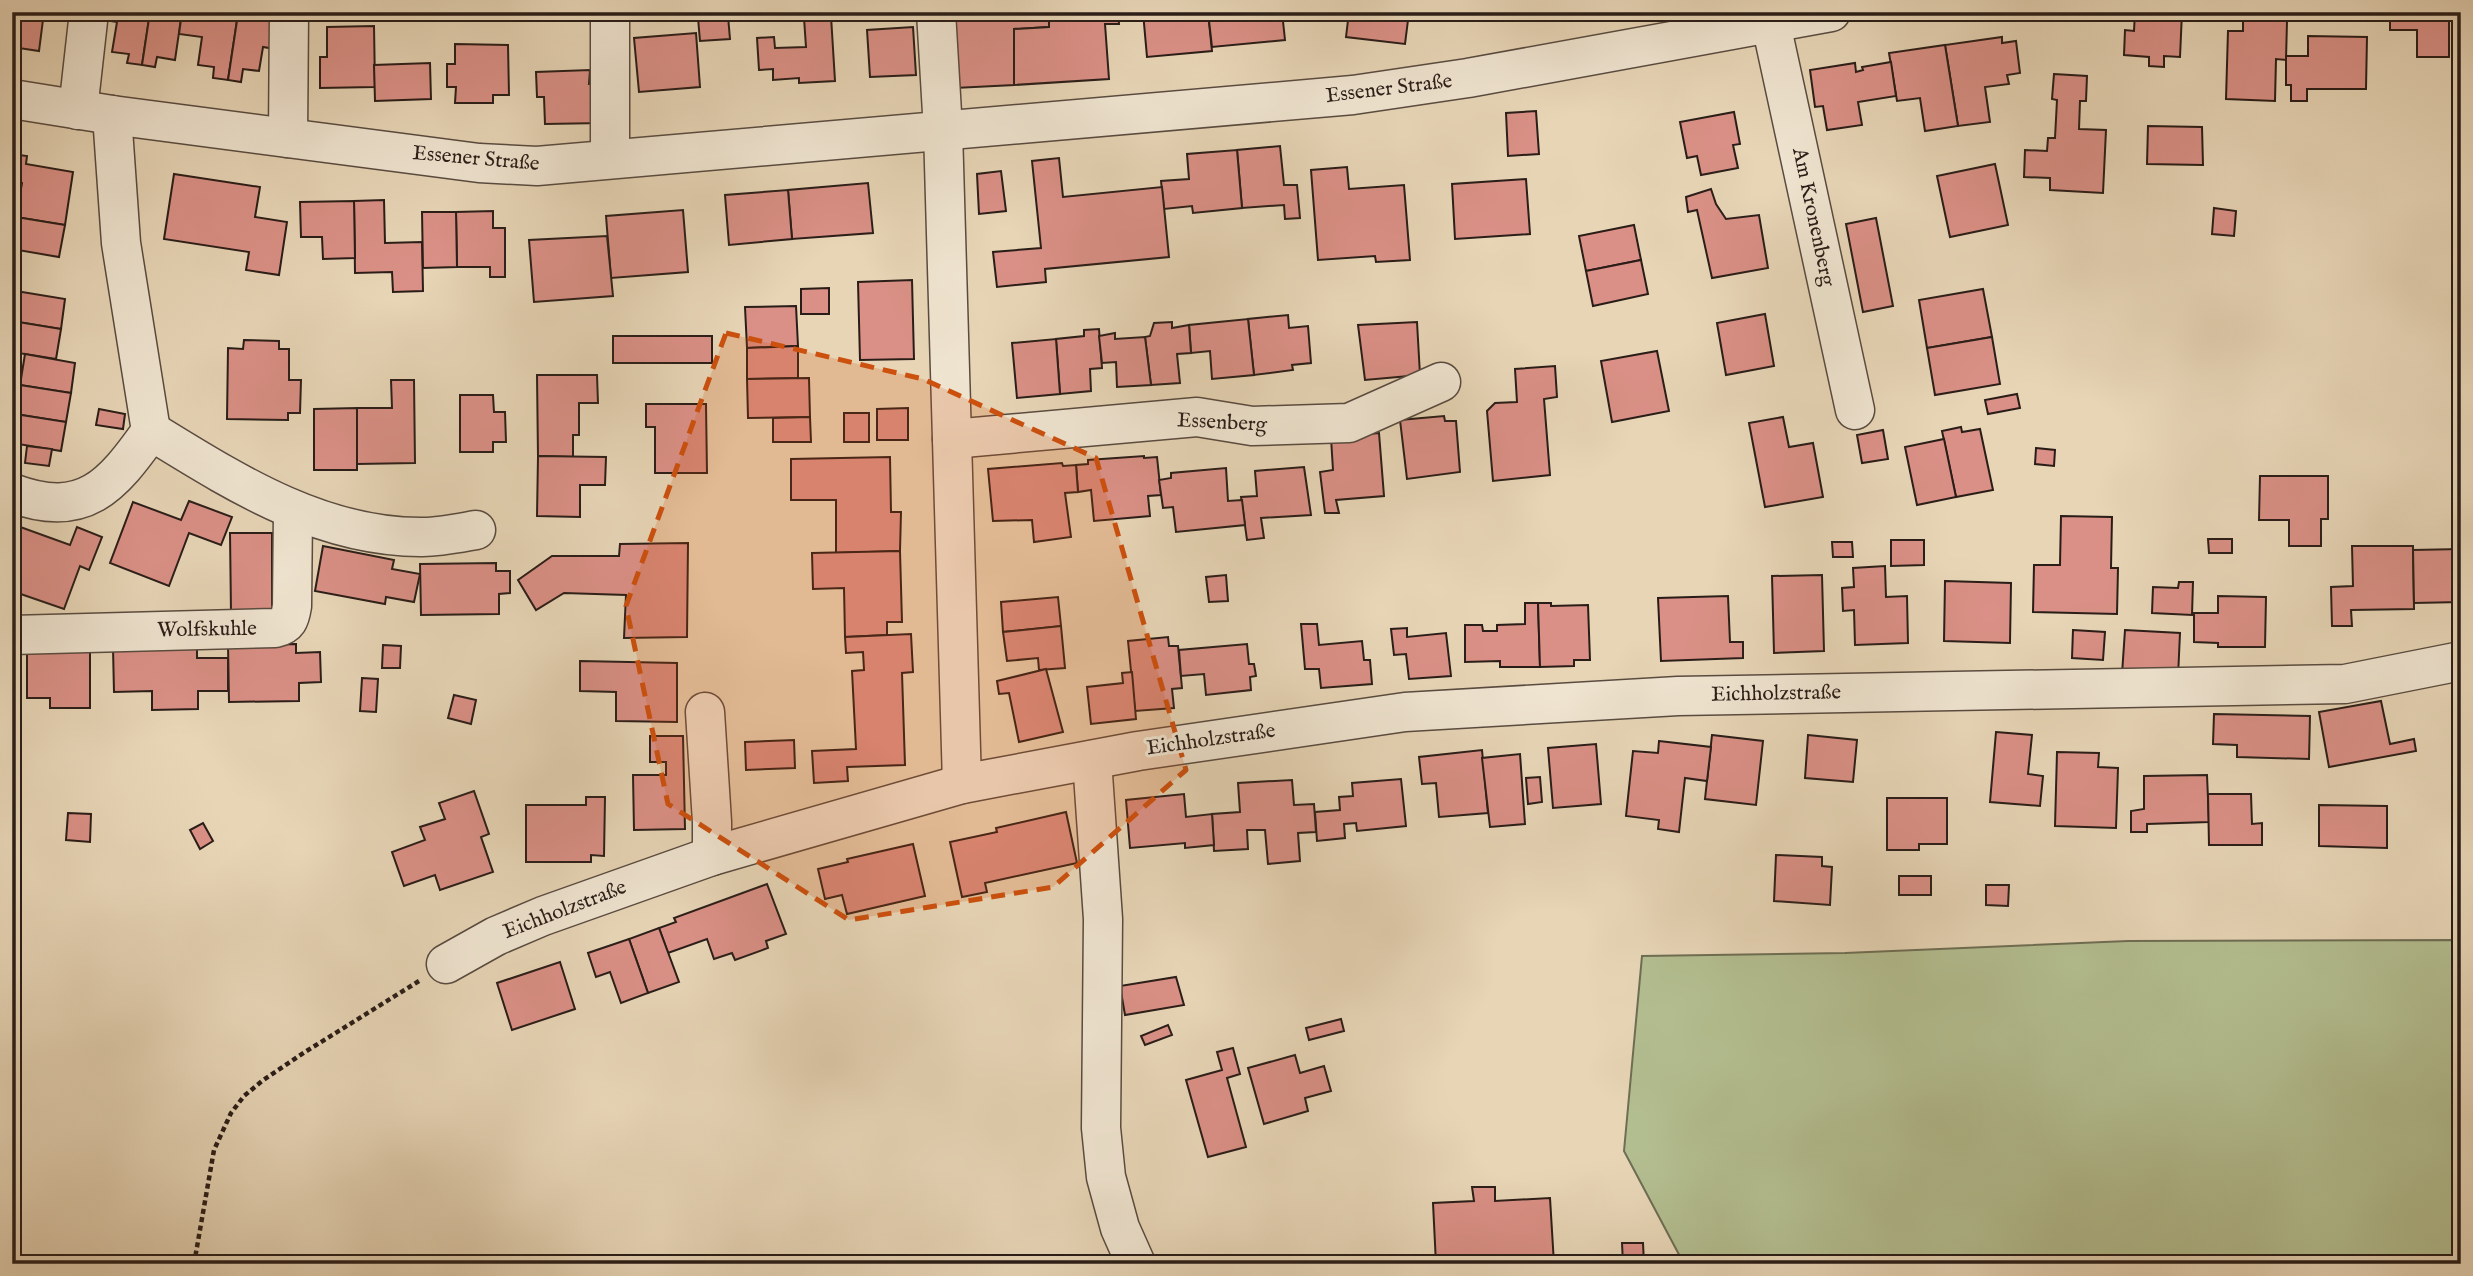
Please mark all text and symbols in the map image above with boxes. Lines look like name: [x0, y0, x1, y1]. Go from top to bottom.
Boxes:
street label: Essener Straße: [1324, 68, 1454, 110]
street label: Essener Straße: [411, 140, 541, 178]
street label: Am Kronenberg: [1785, 144, 1841, 289]
street label: Essenberg: [1176, 407, 1268, 439]
street label: Wolfskuhle: [157, 616, 257, 644]
street label: Eichholzstraße: [1711, 679, 1842, 709]
street label: Eichholzstraße: [1145, 718, 1278, 762]
street label: Eichholzstraße: [500, 874, 631, 946]

